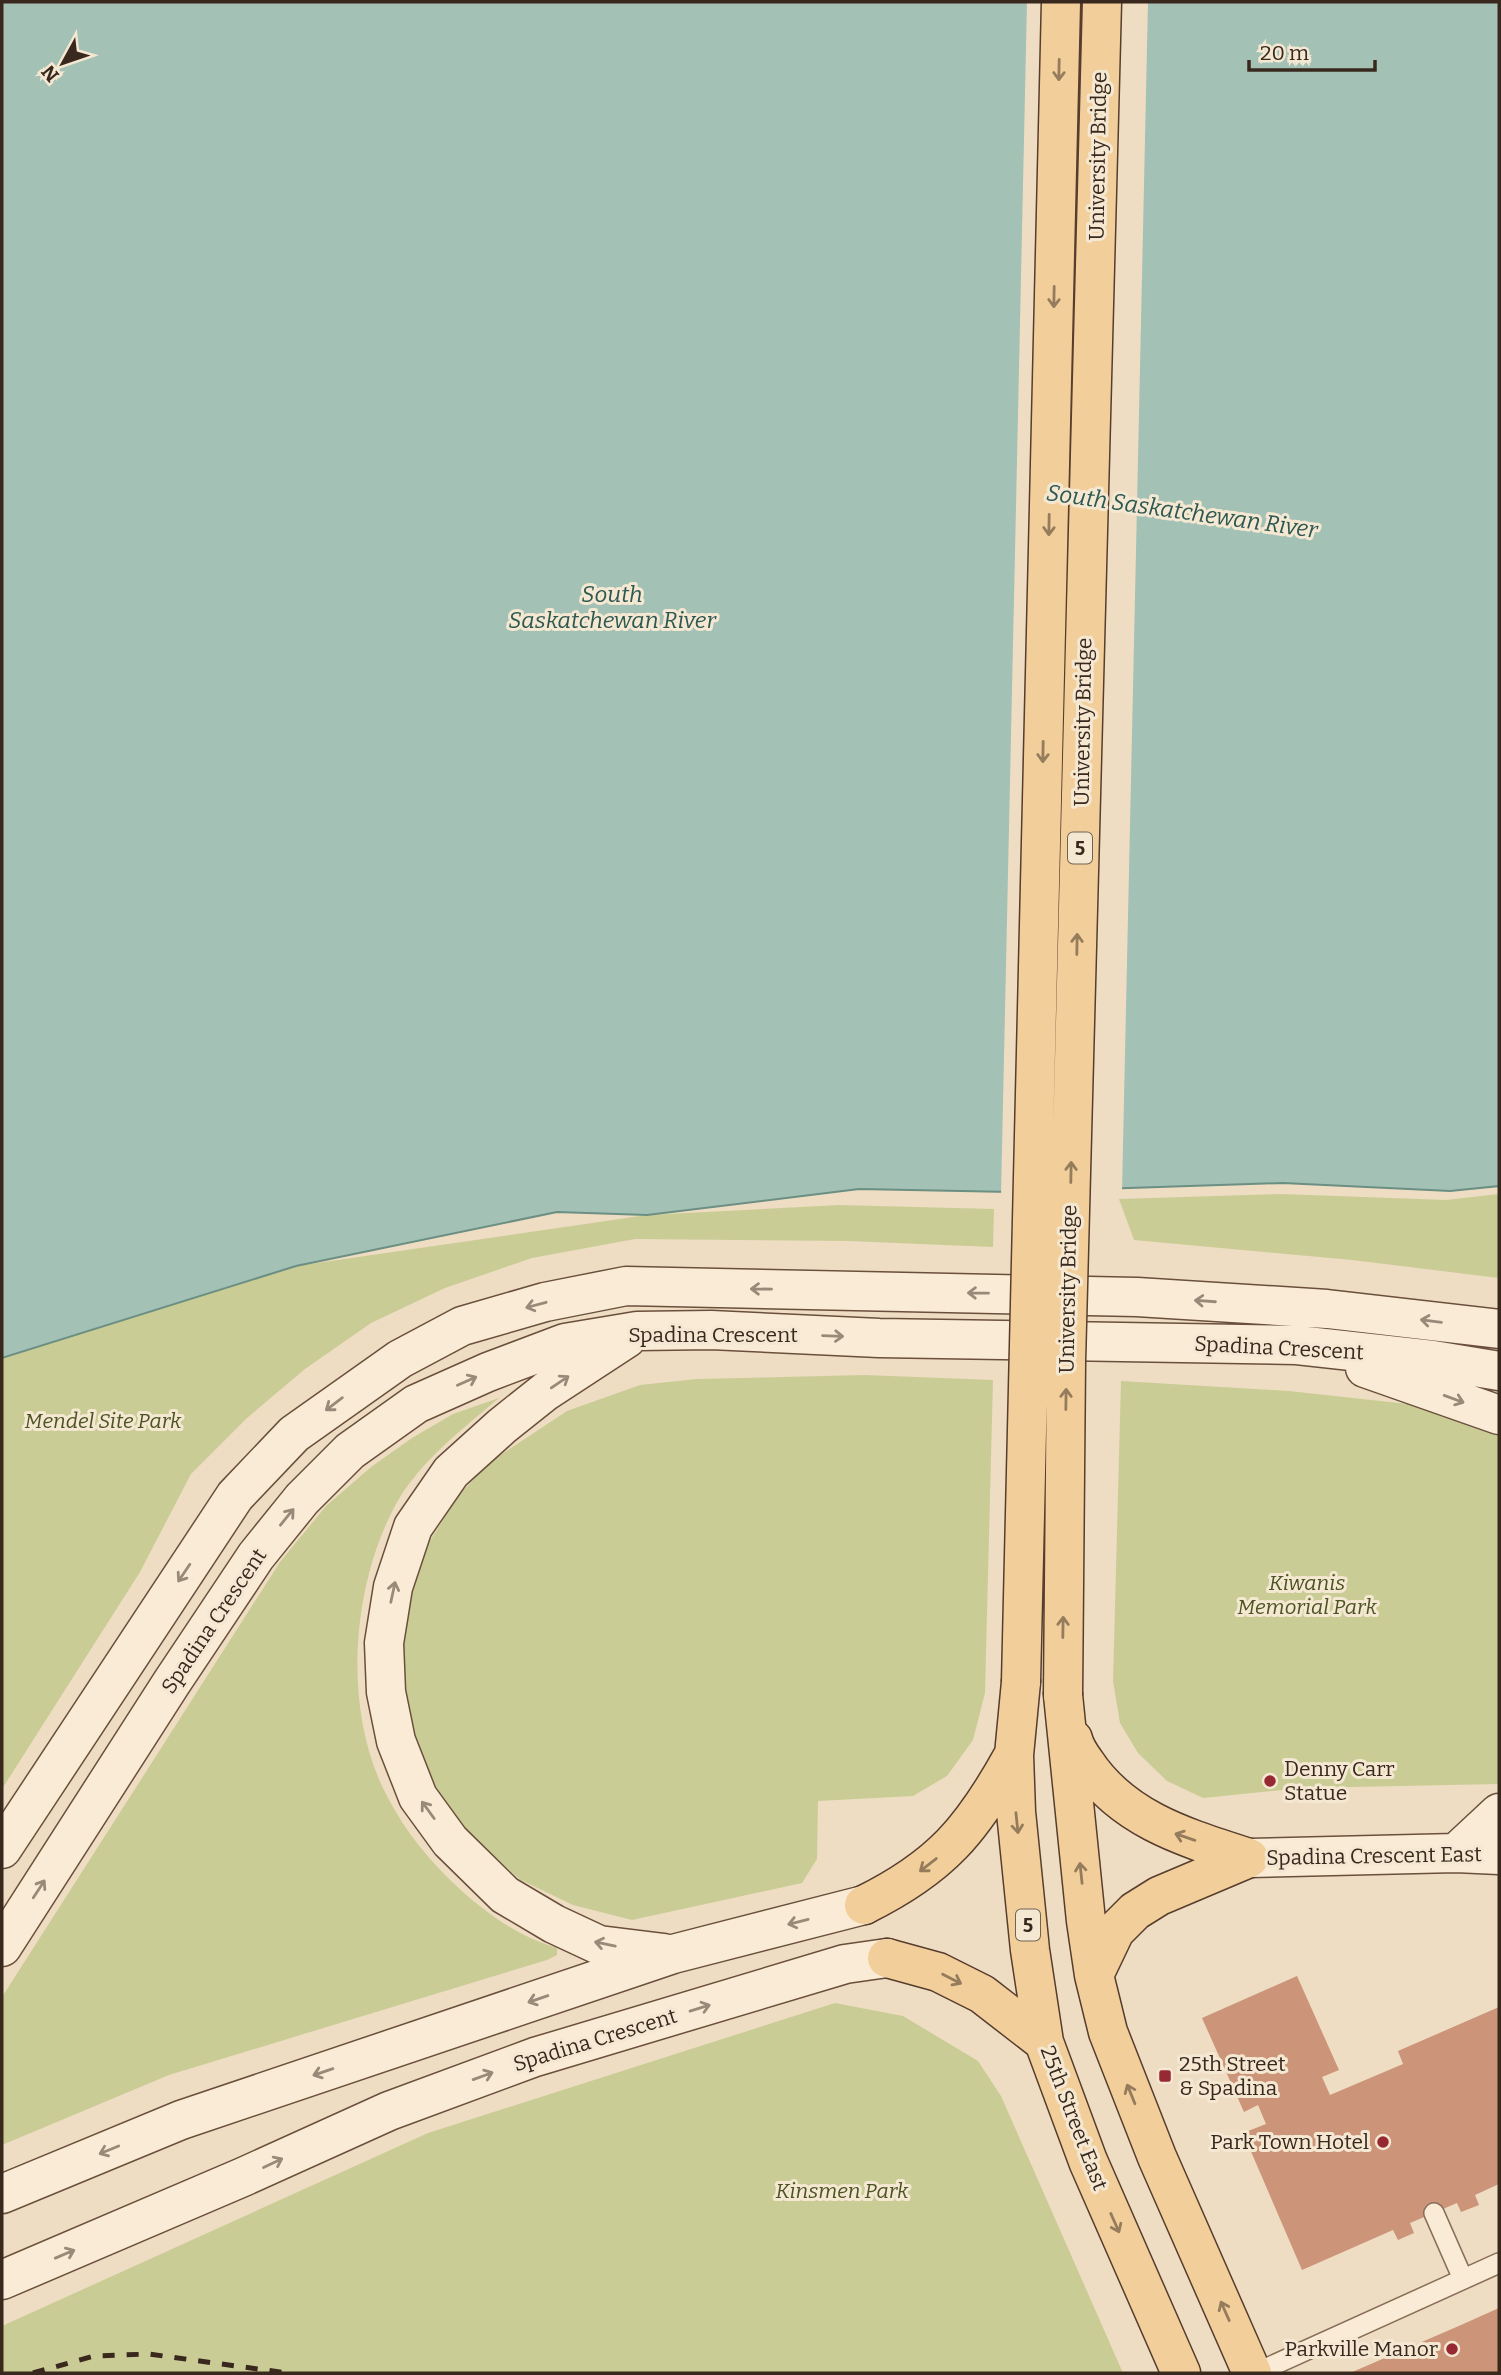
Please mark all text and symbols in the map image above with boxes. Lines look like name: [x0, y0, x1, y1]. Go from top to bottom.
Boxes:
north arrow: [28, 28, 98, 98]
scale bar: [1249, 28, 1375, 72]
text: 20 m: [1260, 40, 1309, 66]
one-way arrow: [1053, 58, 1066, 81]
text: N: [37, 60, 64, 87]
street label: University Bridge: [1084, 71, 1112, 241]
one-way arrow: [1047, 286, 1061, 309]
water label: South Saskatchewan River: [1045, 478, 1321, 544]
one-way arrow: [1042, 513, 1055, 536]
water label: South Saskatchewan River: [508, 580, 717, 634]
street label: University Bridge: [1069, 637, 1097, 807]
one-way arrow: [1037, 741, 1050, 764]
road number: 5: [1068, 832, 1092, 863]
one-way arrow: [1071, 933, 1084, 956]
one-way arrow: [1065, 1161, 1078, 1184]
street label: University Bridge: [1054, 1204, 1082, 1374]
one-way arrow: [750, 1282, 773, 1295]
one-way arrow: [966, 1287, 989, 1300]
one-way arrow: [1194, 1294, 1217, 1307]
one-way arrow: [525, 1299, 547, 1312]
one-way arrow: [1421, 1314, 1443, 1327]
street label: Spadina Crescent: [628, 1322, 798, 1348]
one-way arrow: [821, 1329, 844, 1342]
street label: Spadina Crescent: [1194, 1331, 1365, 1365]
one-way arrow: [455, 1374, 477, 1387]
one-way arrow: [550, 1375, 569, 1389]
one-way arrow: [1059, 1388, 1073, 1411]
one-way arrow: [1443, 1394, 1465, 1406]
one-way arrow: [325, 1397, 344, 1411]
park label: Mendel Site Park: [25, 1408, 182, 1434]
one-way arrow: [280, 1508, 295, 1527]
street label: Spadina Crescent: [156, 1543, 272, 1699]
one-way arrow: [177, 1563, 191, 1582]
park label: Kiwanis Memorial Park: [1237, 1570, 1377, 1620]
one-way arrow: [386, 1581, 400, 1604]
one-way arrow: [1057, 1616, 1070, 1639]
place label: Denny Carr Statue: [1284, 1756, 1395, 1806]
marker: Denny Carr Statue: [1262, 1773, 1278, 1789]
one-way arrow: [420, 1801, 435, 1820]
one-way arrow: [1011, 1811, 1024, 1834]
one-way arrow: [1174, 1830, 1196, 1842]
street label: Spadina Crescent East: [1266, 1841, 1482, 1871]
one-way arrow: [920, 1858, 938, 1873]
one-way arrow: [1074, 1862, 1087, 1885]
one-way arrow: [32, 1880, 46, 1900]
road number: 5: [1016, 1910, 1040, 1940]
one-way arrow: [787, 1916, 810, 1929]
one-way arrow: [594, 1937, 617, 1951]
one-way arrow: [941, 1973, 962, 1987]
one-way arrow: [528, 1994, 550, 2006]
one-way arrow: [689, 2000, 711, 2013]
street label: Spadina Crescent: [510, 2003, 680, 2077]
street label: 25th Street East: [1035, 2042, 1114, 2194]
place label: 25th Street & Spadina: [1179, 2051, 1286, 2101]
one-way arrow: [312, 2067, 334, 2079]
marker: 25th Street & Spadina: [1157, 2068, 1173, 2084]
one-way arrow: [472, 2069, 494, 2081]
one-way arrow: [1123, 2083, 1136, 2105]
place label: Park Town Hotel: [1210, 2129, 1369, 2155]
marker: Park Town Hotel: [1375, 2134, 1391, 2150]
one-way arrow: [99, 2144, 120, 2157]
one-way arrow: [263, 2156, 284, 2169]
park label: Kinsmen Park: [776, 2178, 909, 2204]
one-way arrow: [1109, 2212, 1122, 2233]
one-way arrow: [53, 2246, 75, 2259]
one-way arrow: [1218, 2301, 1231, 2322]
place label: Parkville Manor: [1285, 2336, 1438, 2362]
marker: Parkville Manor: [1444, 2341, 1460, 2357]

